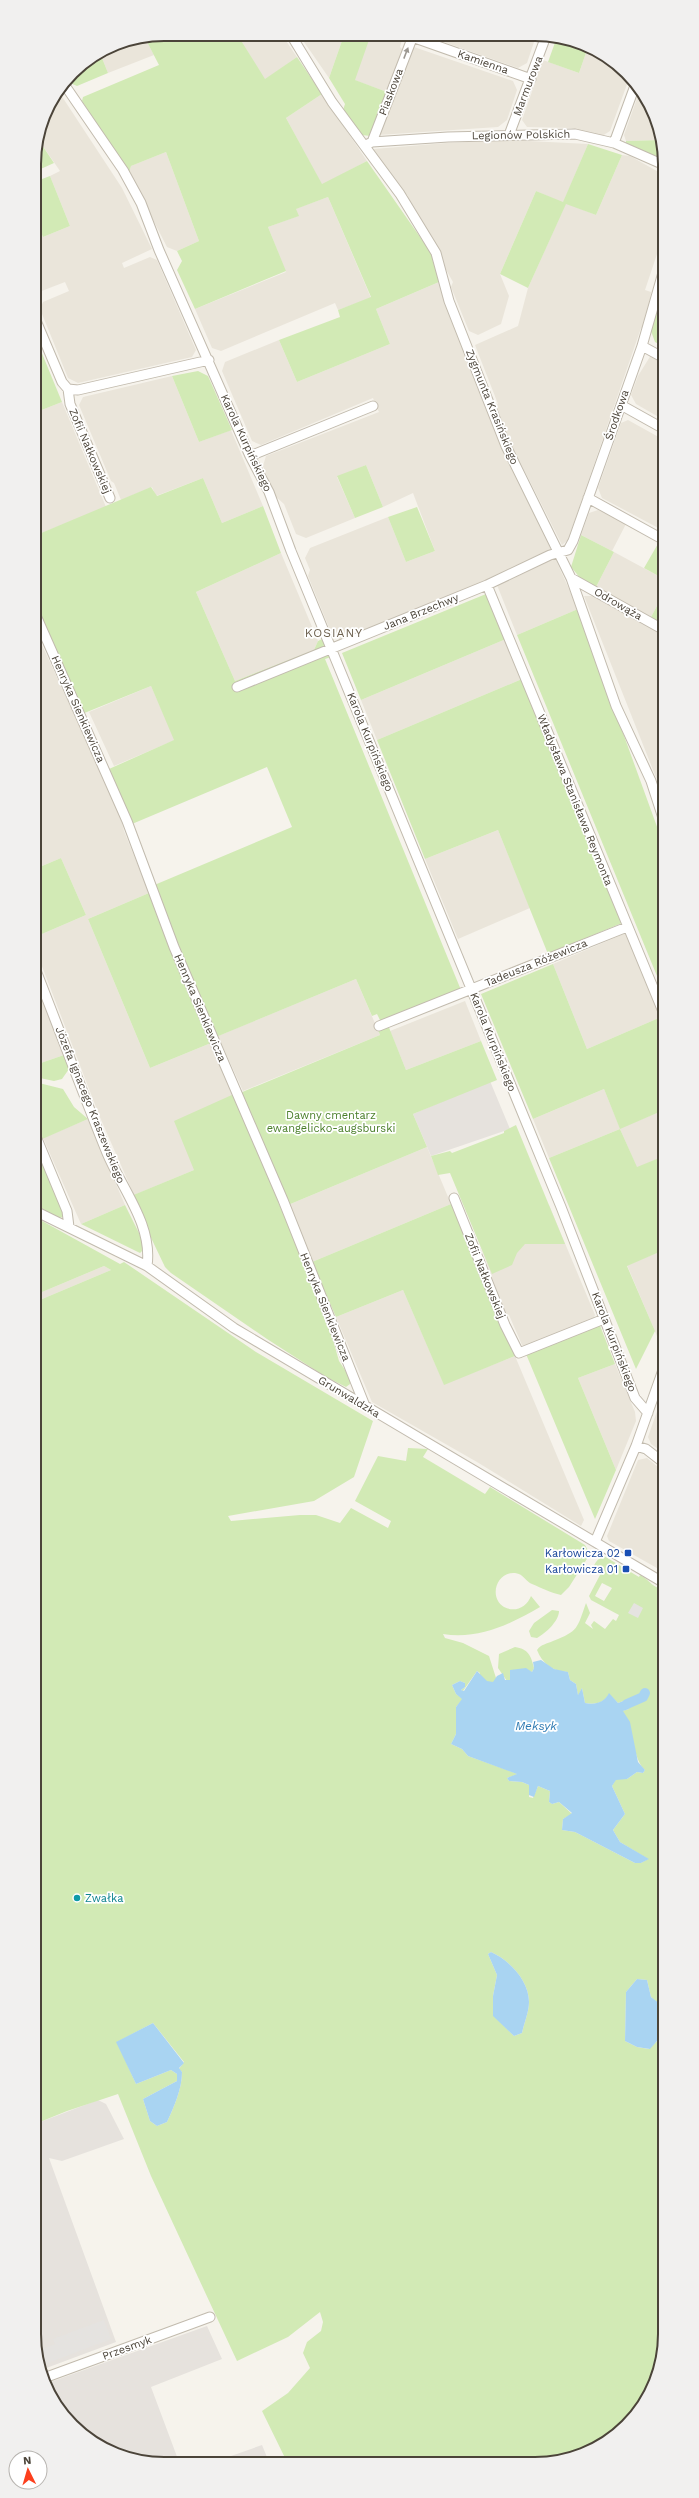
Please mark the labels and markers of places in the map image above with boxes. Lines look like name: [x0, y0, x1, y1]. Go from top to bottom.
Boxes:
place label: Karłowicza 02: [545, 1547, 620, 1560]
marker: Karłowicza 02: [623, 1548, 633, 1558]
place label: Karłowicza 01: [545, 1563, 618, 1576]
marker: Karłowicza 01: [621, 1564, 631, 1574]
place label: Zwałka: [85, 1892, 123, 1905]
marker: Zwałka: [72, 1893, 82, 1903]

